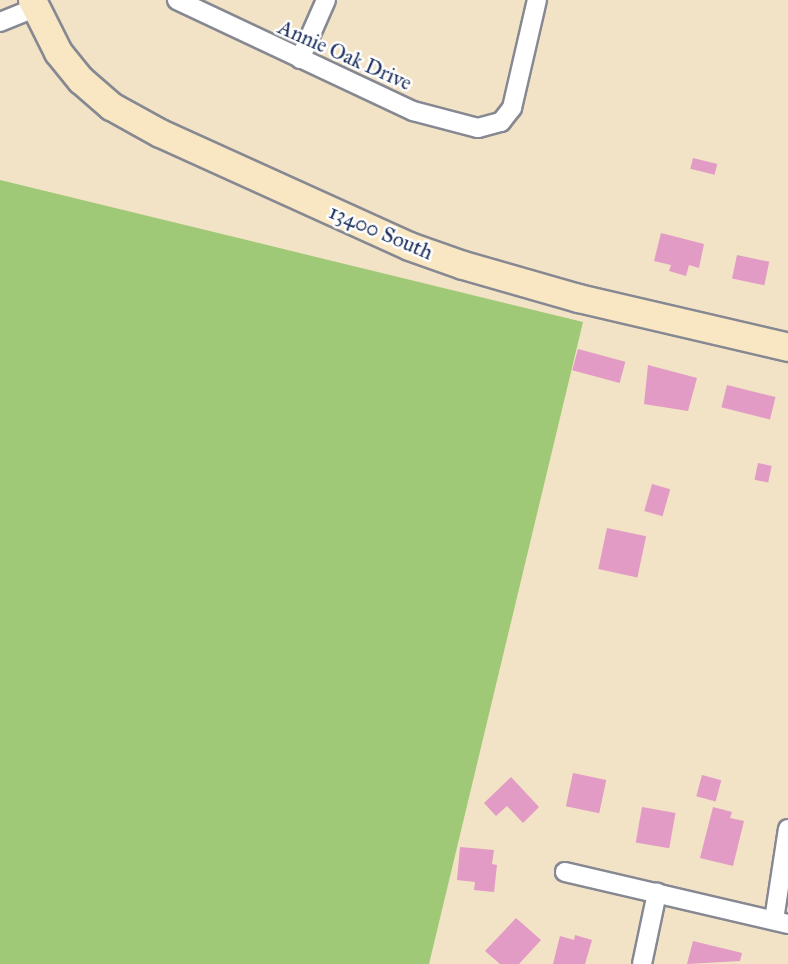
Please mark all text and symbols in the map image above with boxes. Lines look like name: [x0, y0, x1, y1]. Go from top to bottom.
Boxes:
street label: Annie Oak Drive: [274, 14, 416, 96]
street label: 13400 South: [325, 199, 437, 265]

